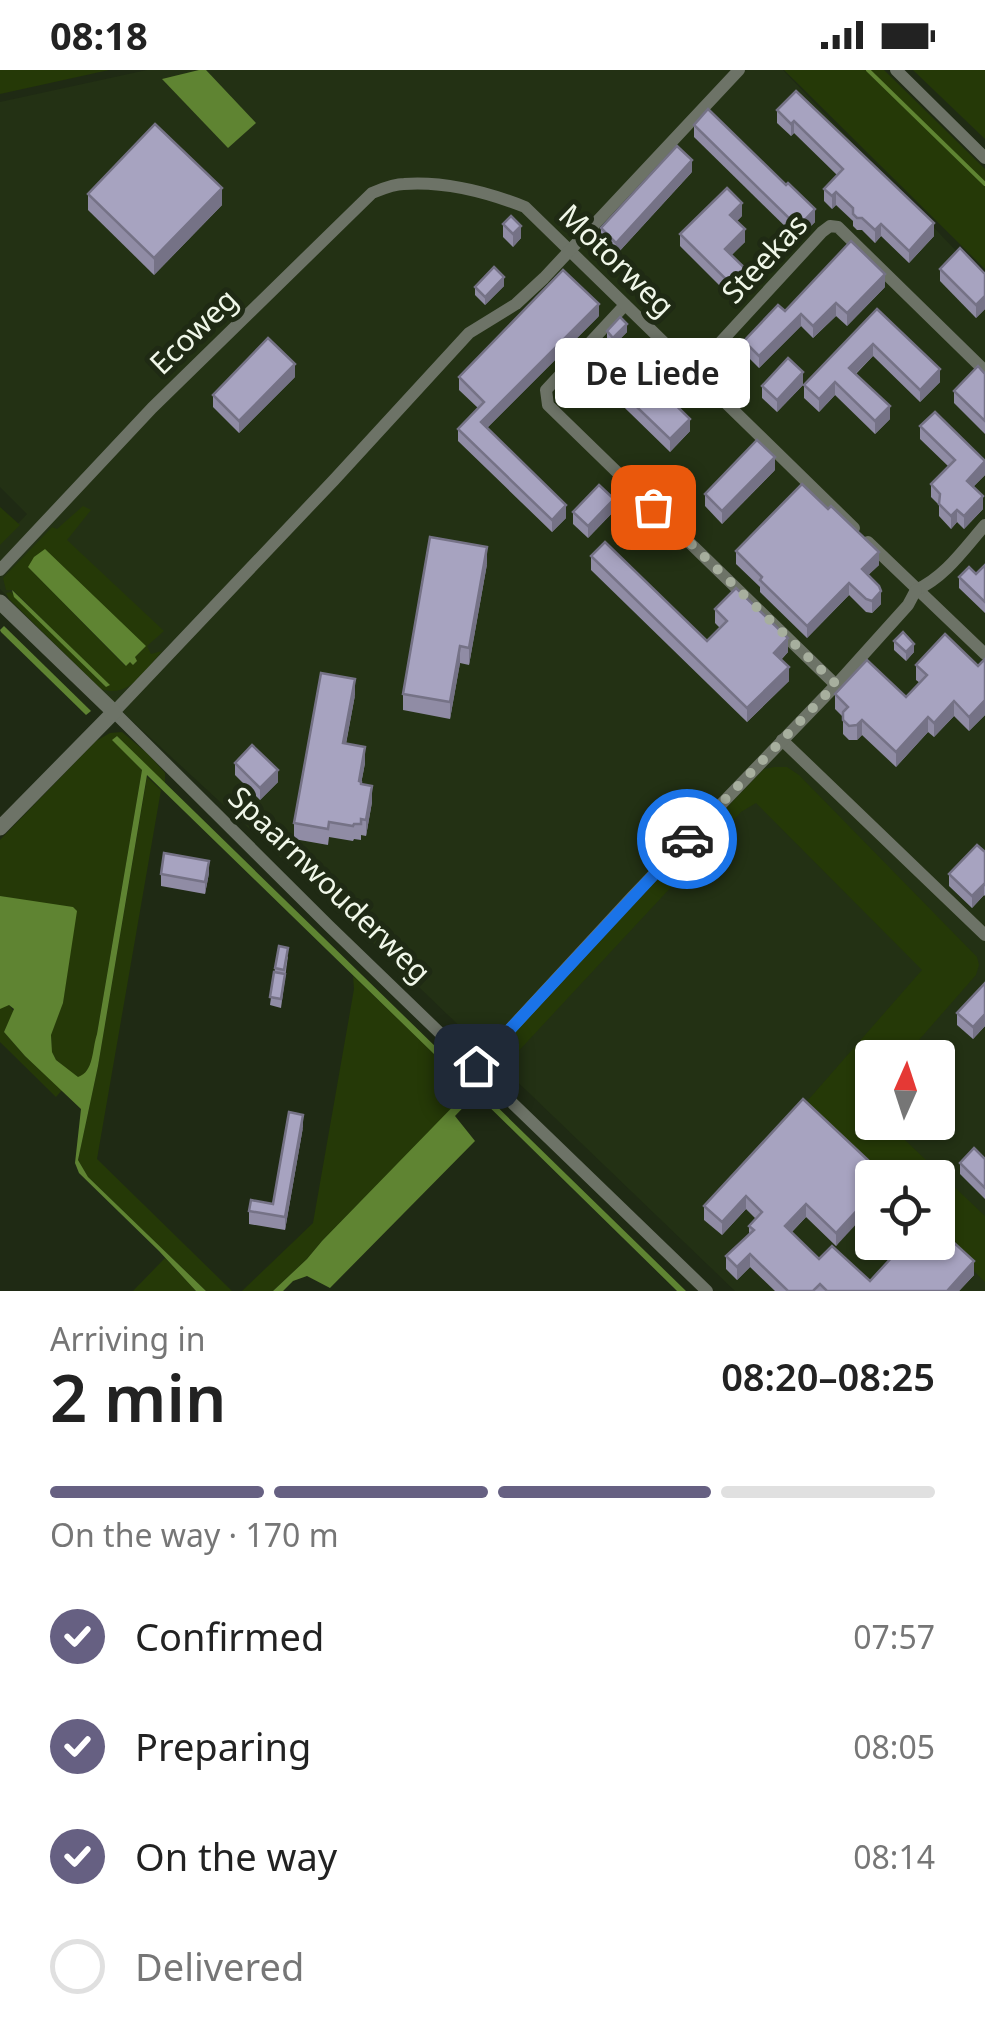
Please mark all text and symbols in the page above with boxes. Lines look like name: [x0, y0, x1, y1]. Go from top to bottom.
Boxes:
text: 08:18: [50, 9, 148, 61]
street label: Motorweg: [550, 195, 684, 325]
street label: Steekas: [712, 204, 816, 312]
street label: Ecoweg: [140, 279, 246, 383]
callout: De Liede: [556, 337, 750, 407]
text: De Liede: [585, 351, 720, 394]
pin: [611, 465, 696, 550]
icon: bag: [626, 480, 681, 535]
street label: Spaarnwouderweg: [220, 777, 440, 991]
courier: [637, 789, 737, 889]
icon: car: [660, 812, 715, 867]
pin: [434, 1024, 519, 1109]
icon: home: [449, 1039, 504, 1094]
north arrow: [855, 1040, 955, 1140]
map controls: [855, 1040, 955, 1260]
button: locate: [855, 1160, 955, 1260]
text: Arriving in: [50, 1317, 205, 1360]
text: 08:20–08:25: [721, 1350, 935, 1402]
text: 2 min: [50, 1353, 226, 1441]
text: On the way · 170 m: [50, 1513, 339, 1556]
icon: check: [50, 1609, 105, 1664]
text: Confirmed: [135, 1610, 324, 1662]
text: 07:57: [853, 1615, 935, 1658]
icon: check: [50, 1719, 105, 1774]
text: Preparing: [135, 1720, 311, 1772]
text: 08:05: [853, 1725, 935, 1768]
icon: check: [50, 1829, 105, 1884]
text: On the way: [135, 1830, 337, 1882]
text: 08:14: [853, 1835, 935, 1878]
text: Delivered: [135, 1940, 304, 1992]

